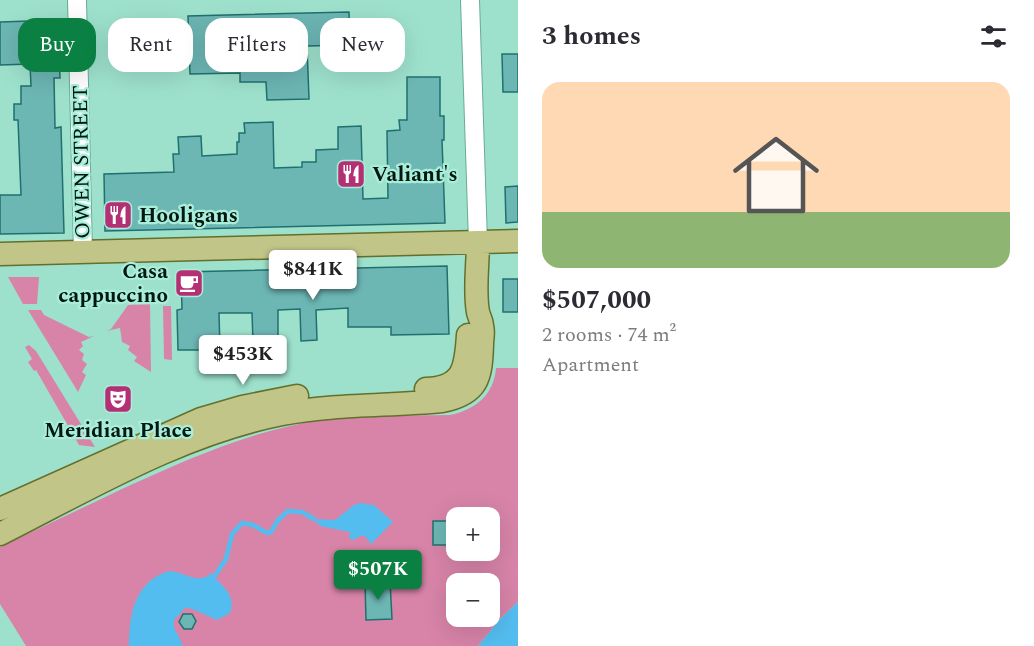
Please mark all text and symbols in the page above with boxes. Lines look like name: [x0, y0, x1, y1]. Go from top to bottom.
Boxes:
text: 3 homes: [542, 16, 641, 56]
chip: Buy: [18, 18, 96, 72]
chip: Rent: [108, 18, 193, 72]
chip: Filters: [205, 18, 308, 72]
chip: New: [320, 18, 405, 72]
icon: filters: [977, 20, 1010, 53]
street label: OWEN STREET: [65, 85, 99, 239]
icon: home: [722, 121, 830, 229]
restaurant icon: Valiant's: [335, 158, 367, 190]
place label: Valiant's: [372, 159, 458, 191]
restaurant icon: Hooligans: [102, 199, 134, 231]
place label: Hooligans: [139, 200, 238, 232]
pin: $841K: [271, 250, 355, 301]
text: $841K: [283, 254, 343, 284]
place label: Casa cappuccino: [58, 256, 168, 312]
cafe icon: Casa cappuccino: [173, 267, 205, 299]
text: $507,000: [542, 280, 651, 320]
text: 2 rooms · 74 m²: [542, 320, 676, 350]
pin: $453K: [201, 335, 285, 386]
text: $453K: [213, 339, 273, 369]
text: Apartment: [542, 350, 639, 380]
theatre icon: Meridian Place: [102, 383, 134, 415]
place label: Meridian Place: [44, 415, 192, 447]
map controls: [446, 507, 500, 627]
button: +: [446, 507, 500, 561]
pin: $507K: [336, 550, 420, 601]
text: $507K: [348, 554, 408, 584]
button: −: [446, 573, 500, 627]

